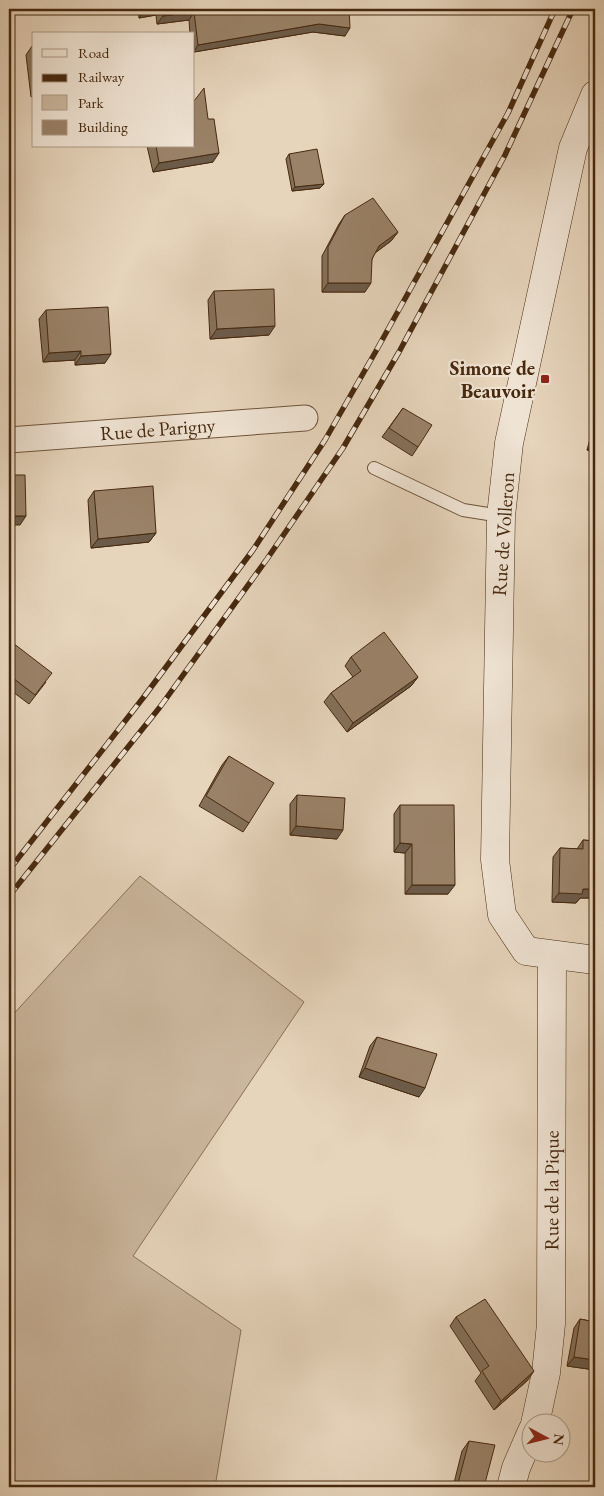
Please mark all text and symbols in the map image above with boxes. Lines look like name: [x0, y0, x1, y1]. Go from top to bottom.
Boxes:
legend: [32, 32, 195, 148]
text: Road: [78, 43, 110, 62]
text: Railway: [78, 67, 125, 86]
text: Park: [78, 93, 105, 112]
text: Building: [78, 117, 128, 136]
place label: Simone de Beauvoir: [450, 355, 536, 404]
marker: Simone de Beauvoir: [539, 373, 551, 385]
street label: Rue de Parigny: [99, 412, 216, 446]
street label: Rue de Volleron: [486, 471, 520, 597]
street label: Rue de la Pique: [538, 1130, 565, 1251]
north arrow: [522, 1414, 572, 1464]
text: N: [549, 1433, 569, 1447]

